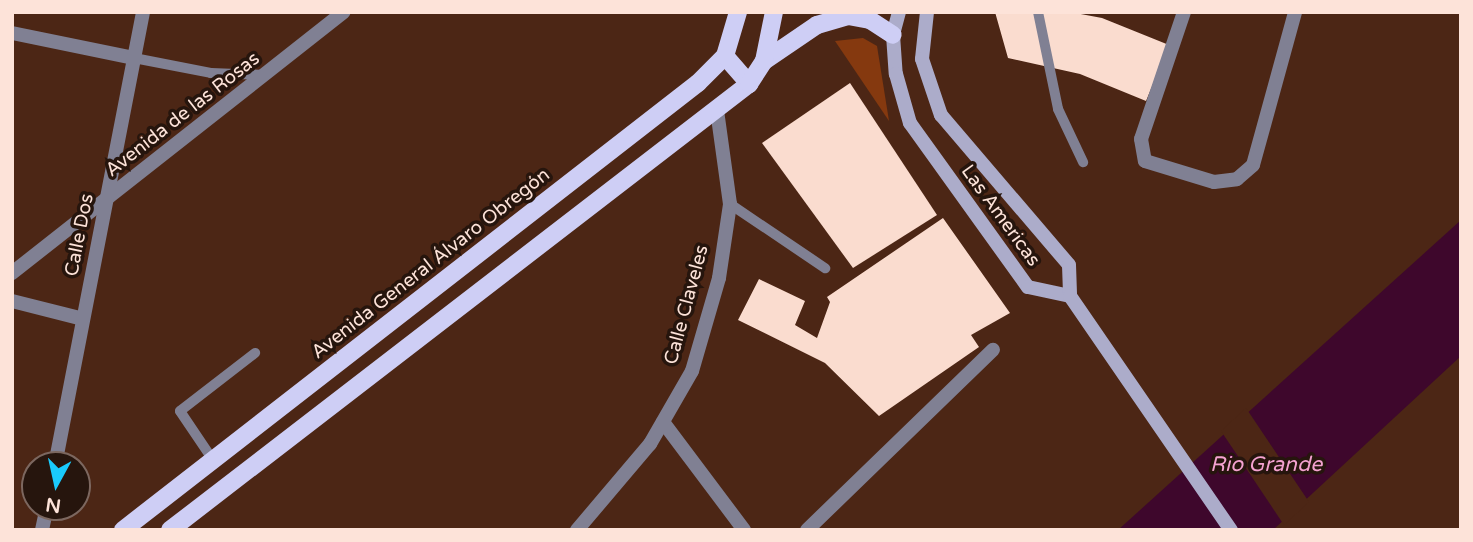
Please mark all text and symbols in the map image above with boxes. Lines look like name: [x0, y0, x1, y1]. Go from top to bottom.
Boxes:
street label: Avenida de las Rosas: [101, 48, 265, 182]
street label: Las Americas: [956, 161, 1044, 271]
street label: Avenida General Álvaro Obregón: [307, 164, 555, 364]
street label: Calle Dos: [61, 192, 99, 278]
street label: Calle Claveles: [660, 243, 714, 367]
north arrow: [21, 451, 91, 521]
water label: Rio Grande: [1210, 452, 1322, 478]
text: N: [44, 493, 62, 517]

